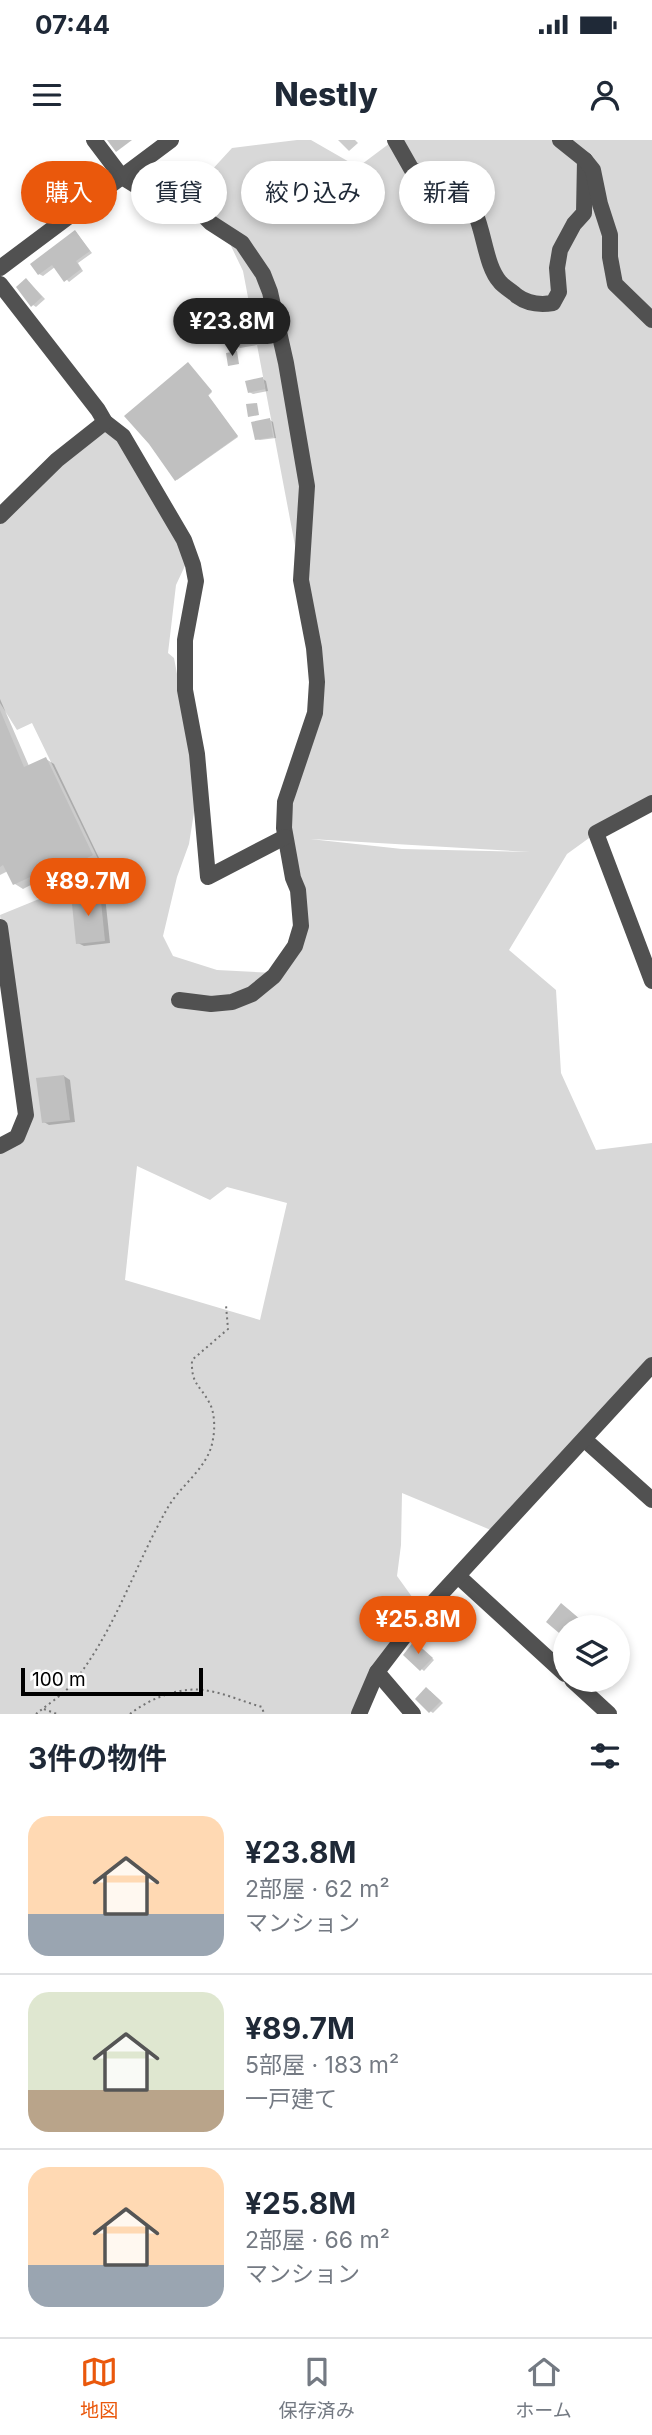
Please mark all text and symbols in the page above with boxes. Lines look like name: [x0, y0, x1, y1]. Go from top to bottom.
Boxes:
text: 07:44: [35, 9, 110, 40]
text: Nestly: [274, 75, 378, 114]
icon: menu: [28, 76, 66, 114]
icon: person: [586, 76, 624, 114]
chip: 購入: [21, 161, 117, 224]
chip: 賃貸: [131, 161, 227, 224]
chip: 絞り込み: [241, 161, 385, 224]
chip: 新着: [399, 161, 495, 224]
pin: ¥23.8M: [175, 298, 289, 358]
text: ¥23.8M: [189, 307, 275, 335]
pin: ¥89.7M: [31, 858, 145, 918]
text: ¥89.7M: [46, 867, 130, 895]
pin: ¥25.8M: [361, 1596, 475, 1656]
text: ¥25.8M: [375, 1605, 461, 1633]
map controls: [553, 1615, 630, 1692]
button: layers: [553, 1615, 630, 1692]
scale bar: [21, 1665, 203, 1697]
text: 100 m: [32, 1668, 86, 1691]
icon: filters: [586, 1737, 624, 1775]
text: 3件の物件: [28, 1740, 167, 1776]
text: ¥23.8M: [245, 1834, 356, 1870]
icon: home: [84, 1844, 168, 1928]
text: 2部屋 · 62 m²: [245, 1875, 390, 1903]
text: マンション: [245, 1909, 360, 1937]
text: ¥89.7M: [245, 2010, 355, 2046]
icon: home: [84, 2020, 168, 2104]
text: 5部屋 · 183 m²: [245, 2051, 399, 2079]
text: 一戸建て: [245, 2085, 337, 2113]
text: ¥25.8M: [245, 2185, 356, 2221]
icon: home: [84, 2195, 168, 2279]
text: 2部屋 · 66 m²: [245, 2226, 390, 2254]
text: マンション: [245, 2260, 360, 2288]
tab: 地図: [80, 2353, 118, 2422]
tab: 保存済み: [279, 2353, 355, 2422]
tab: ホーム: [515, 2353, 572, 2422]

